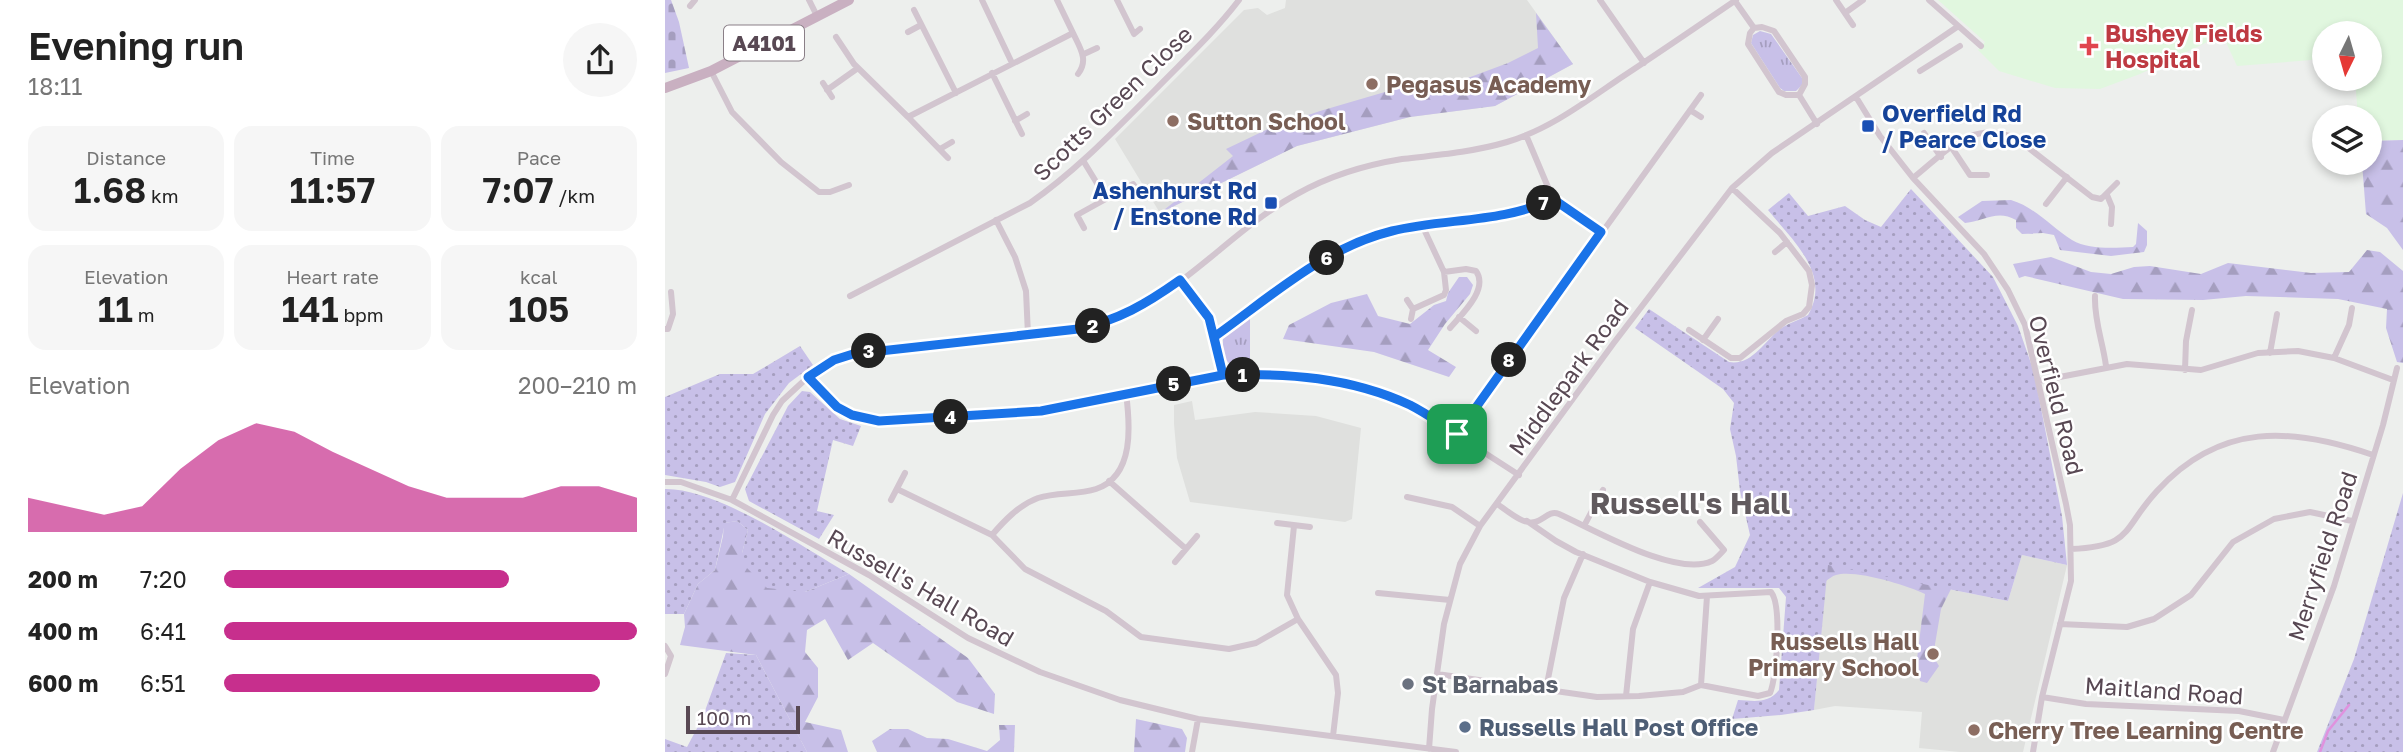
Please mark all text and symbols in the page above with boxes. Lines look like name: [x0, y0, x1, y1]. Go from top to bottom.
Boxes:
place label: Bushey Fields Hospital: [2105, 19, 2263, 73]
street label: Scotts Green Close: [1026, 20, 1198, 186]
north arrow: [2312, 21, 2382, 91]
map controls: [2312, 21, 2382, 175]
text: Evening run: [28, 23, 244, 68]
button: share: [563, 23, 637, 97]
road number: A4101: [724, 26, 804, 60]
marker: Bushey Fields Hospital: [2079, 36, 2099, 56]
place label: Pegasus Academy: [1386, 70, 1592, 98]
text: 18:11: [28, 72, 82, 100]
marker: Pegasus Academy: [1364, 76, 1380, 92]
place label: Overfield Rd / Pearce Close: [1882, 99, 2046, 153]
button: layers: [2312, 105, 2382, 175]
place label: Sutton School: [1187, 107, 1346, 135]
marker: Sutton School: [1165, 113, 1181, 129]
marker: Overfield Rd / Pearce Close: [1860, 118, 1876, 134]
text: Distance: [86, 146, 166, 169]
text: Time: [310, 146, 355, 169]
text: Pace: [517, 146, 561, 169]
text: 1.68: [74, 169, 146, 211]
text: 11:57: [289, 169, 375, 211]
text: 7:07: [483, 169, 554, 211]
place label: Ashenhurst Rd / Enstone Rd: [1092, 176, 1257, 230]
text: km: [146, 184, 179, 207]
text: /km: [554, 184, 595, 207]
pin: 7: [1527, 186, 1561, 220]
text: 7: [1538, 191, 1549, 214]
marker: Ashenhurst Rd / Enstone Rd: [1263, 195, 1279, 211]
pin: 6: [1309, 240, 1345, 276]
text: 6: [1320, 246, 1333, 269]
text: Elevation: [84, 265, 168, 288]
text: Heart rate: [286, 265, 379, 288]
text: kcal: [520, 265, 558, 288]
text: 11: [98, 288, 133, 330]
text: 141: [281, 288, 339, 330]
text: 105: [508, 288, 569, 330]
street label: Middlepark Road: [1502, 294, 1634, 460]
text: m: [133, 303, 155, 326]
text: bpm: [339, 303, 384, 326]
pin: 2: [1075, 308, 1111, 344]
street label: Overfield Road: [2024, 312, 2090, 478]
text: 2: [1087, 314, 1098, 337]
pin: 3: [851, 334, 887, 368]
text: 3: [863, 339, 874, 362]
pin: 8: [1491, 342, 1527, 378]
text: 8: [1502, 348, 1515, 371]
pin: 1: [1225, 358, 1261, 392]
text: 1: [1238, 363, 1247, 386]
pin: 5: [1156, 366, 1191, 402]
text: Elevation: [28, 371, 130, 399]
text: 200–210 m: [518, 371, 637, 399]
text: 5: [1168, 372, 1179, 395]
pin: 4: [933, 400, 969, 434]
pin: [1427, 404, 1487, 464]
text: 4: [945, 405, 956, 428]
icon: arrive: [1438, 415, 1476, 453]
street label: Merryfield Road: [2281, 468, 2363, 644]
district label: Russell's Hall: [1590, 485, 1790, 521]
street label: Russell's Hall Road: [823, 522, 1019, 652]
text: 200 m: [28, 565, 98, 593]
text: 7:20: [140, 565, 187, 593]
text: 400 m: [28, 617, 98, 645]
text: 6:41: [140, 617, 186, 645]
place label: Russells Hall Primary School: [1748, 627, 1919, 681]
marker: Russells Hall Primary School: [1925, 646, 1941, 662]
text: 600 m: [28, 669, 98, 697]
text: 6:51: [140, 669, 185, 697]
place label: St Barnabas: [1422, 670, 1558, 698]
street label: Maitland Road: [2084, 670, 2244, 710]
marker: St Barnabas: [1400, 676, 1416, 692]
scale bar: [686, 703, 800, 735]
text: 100 m: [697, 706, 751, 729]
place label: Russells Hall Post Office: [1479, 713, 1758, 741]
place label: Cherry Tree Learning Centre: [1988, 716, 2304, 744]
marker: Russells Hall Post Office: [1457, 719, 1473, 735]
marker: Cherry Tree Learning Centre: [1966, 722, 1982, 738]

